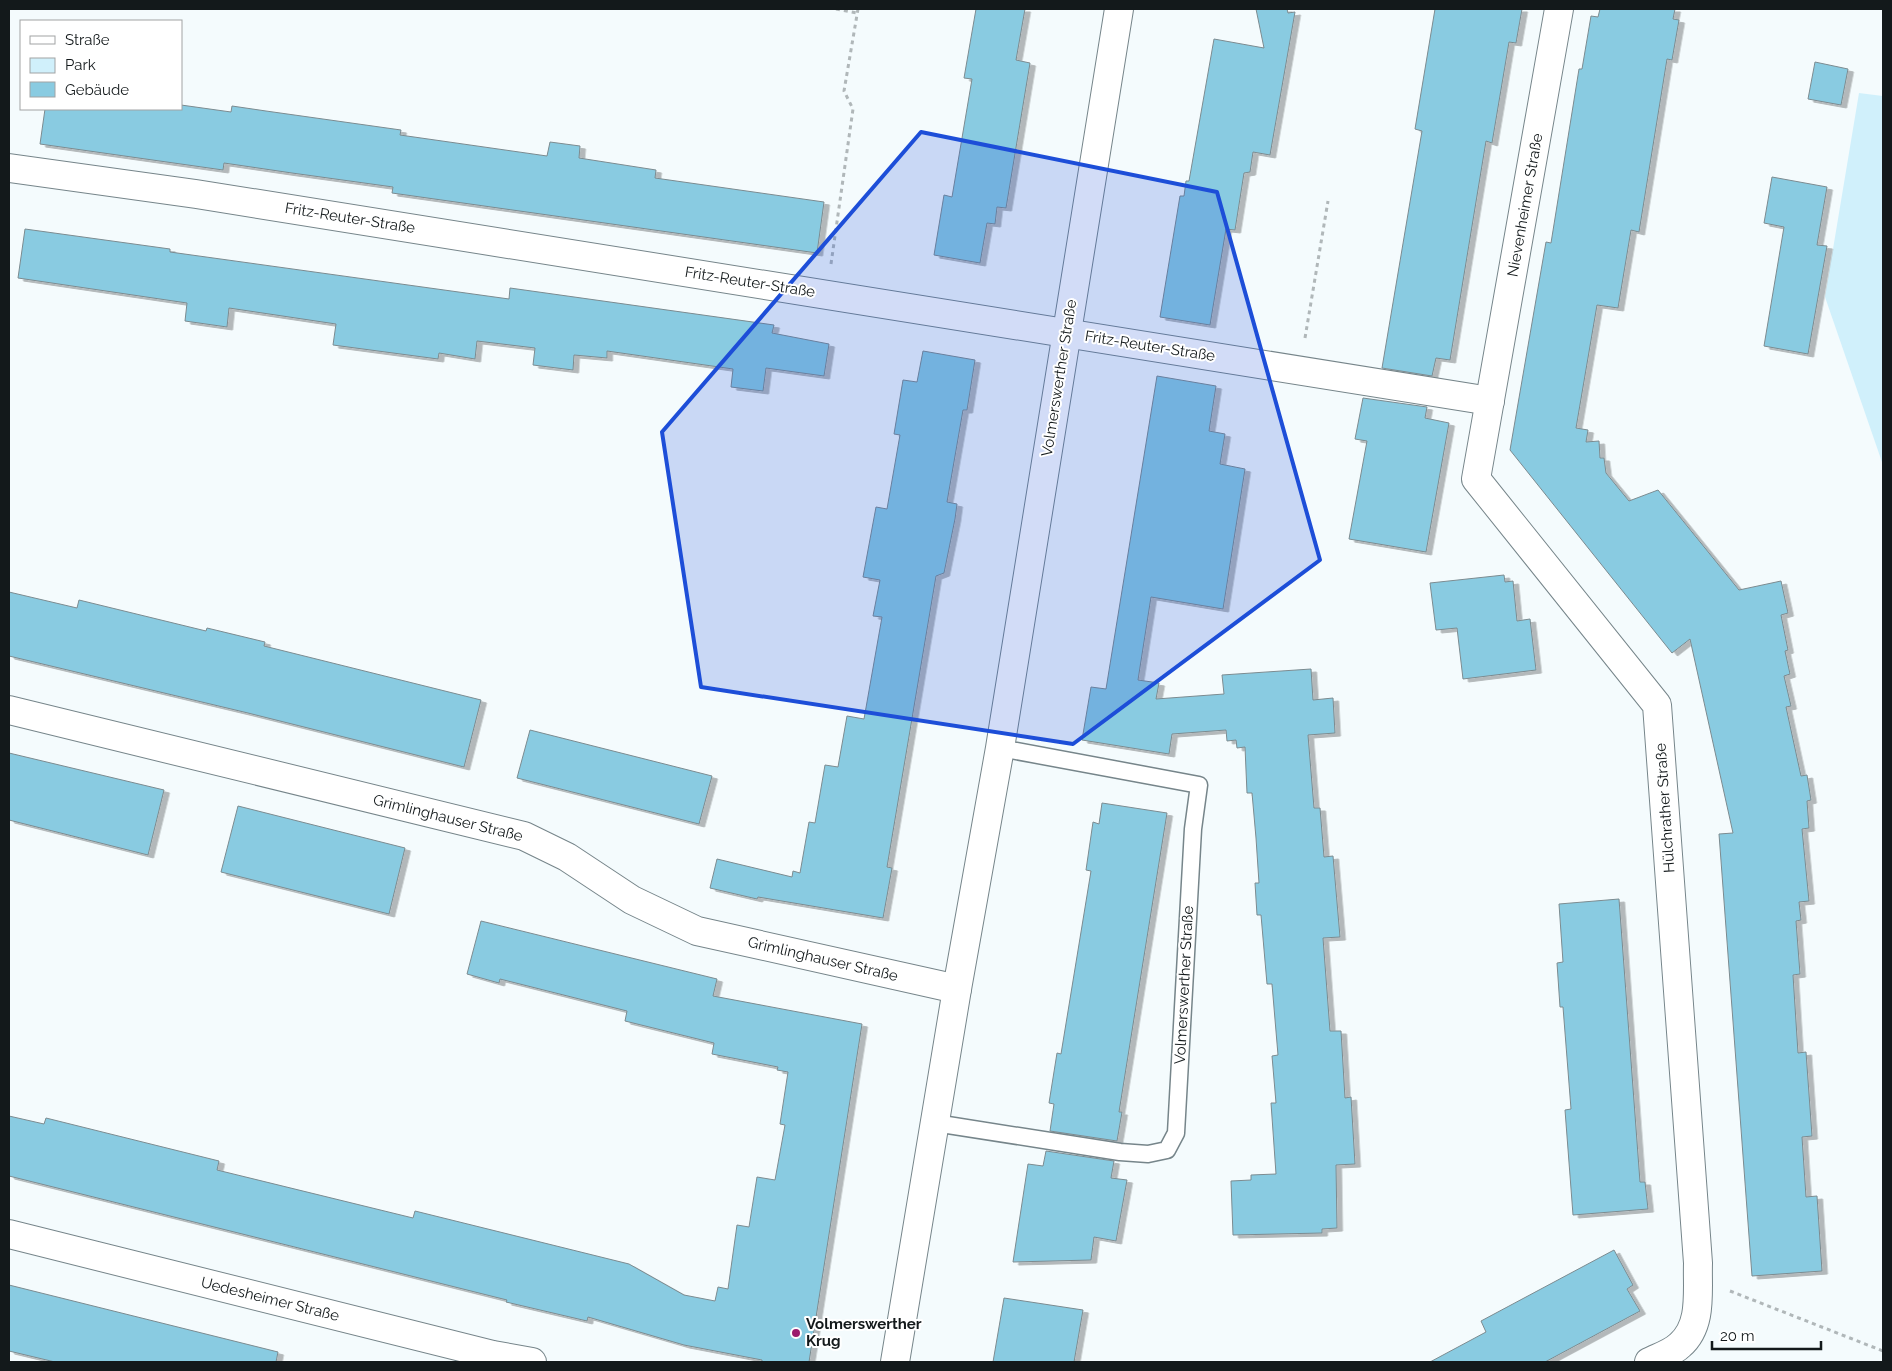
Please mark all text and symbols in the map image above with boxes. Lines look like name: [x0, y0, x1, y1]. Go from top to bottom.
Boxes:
legend: [20, 20, 182, 110]
text: Straße: [65, 31, 110, 49]
text: Park: [65, 56, 96, 74]
text: Gebäude: [65, 81, 129, 99]
street label: Nievenheimer Straße: [1504, 132, 1547, 278]
street label: Fritz-Reuter-Straße: [284, 199, 417, 237]
street label: Fritz-Reuter-Straße: [684, 263, 817, 301]
street label: Volmerswerther Straße: [1038, 298, 1080, 458]
street label: Fritz-Reuter-Straße: [1084, 327, 1217, 365]
street label: Hülchrather Straße: [1651, 742, 1679, 874]
street label: Grimlinghauser Straße: [371, 791, 525, 845]
street label: Volmerswerther Straße: [1171, 905, 1197, 1065]
street label: Grimlinghauser Straße: [746, 933, 900, 985]
street label: Uedesheimer Straße: [199, 1273, 341, 1325]
place label: Volmerswerther Krug: [806, 1315, 922, 1350]
scale bar: [1712, 1318, 1821, 1350]
marker: Volmerswerther Krug: [790, 1327, 802, 1339]
text: 20 m: [1720, 1327, 1755, 1345]

